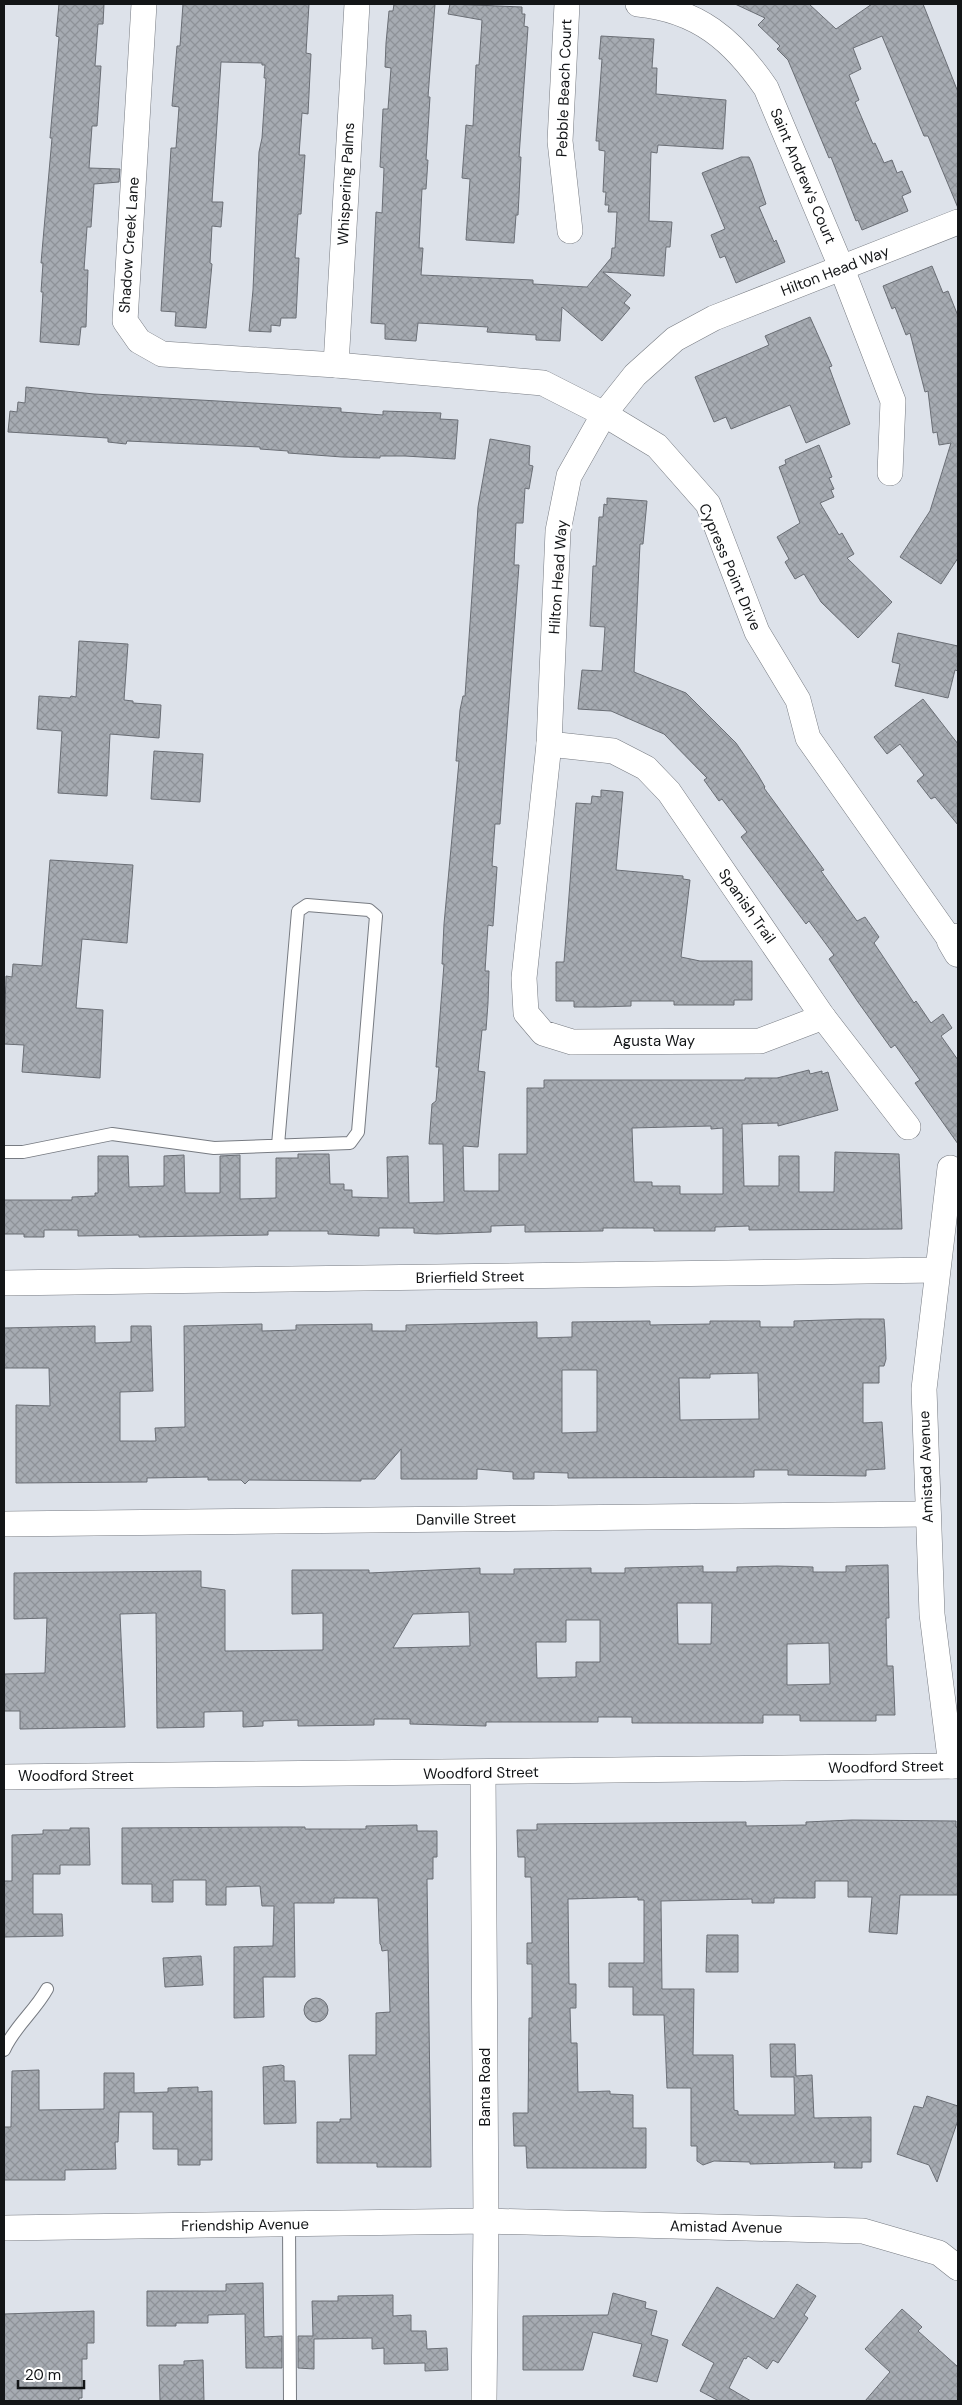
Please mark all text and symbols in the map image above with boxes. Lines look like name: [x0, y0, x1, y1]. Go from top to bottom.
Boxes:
street label: Pebble Beach Court: [552, 19, 576, 157]
street label: Saint Andrew's Court: [765, 105, 841, 247]
street label: Whispering Palms: [333, 122, 359, 246]
street label: Shadow Creek Lane: [114, 176, 144, 314]
street label: Hilton Head Way: [778, 241, 893, 301]
street label: Cypress Point Drive: [694, 500, 766, 634]
street label: Hilton Head Way: [544, 518, 572, 635]
street label: Spanish Trail: [714, 865, 780, 947]
street label: Agusta Way: [613, 1031, 696, 1051]
street label: Brierfield Street: [416, 1266, 525, 1288]
street label: Amistad Avenue: [914, 1410, 938, 1524]
street label: Danville Street: [416, 1508, 516, 1530]
street label: Woodford Street: [828, 1756, 944, 1778]
street label: Woodford Street: [423, 1762, 539, 1784]
street label: Woodford Street: [18, 1766, 134, 1786]
street label: Banta Road: [475, 2048, 495, 2126]
street label: Friendship Avenue: [181, 2214, 309, 2236]
street label: Amistad Avenue: [670, 2216, 782, 2238]
scale bar: [18, 2358, 84, 2390]
text: 20 m: [25, 2365, 61, 2385]

